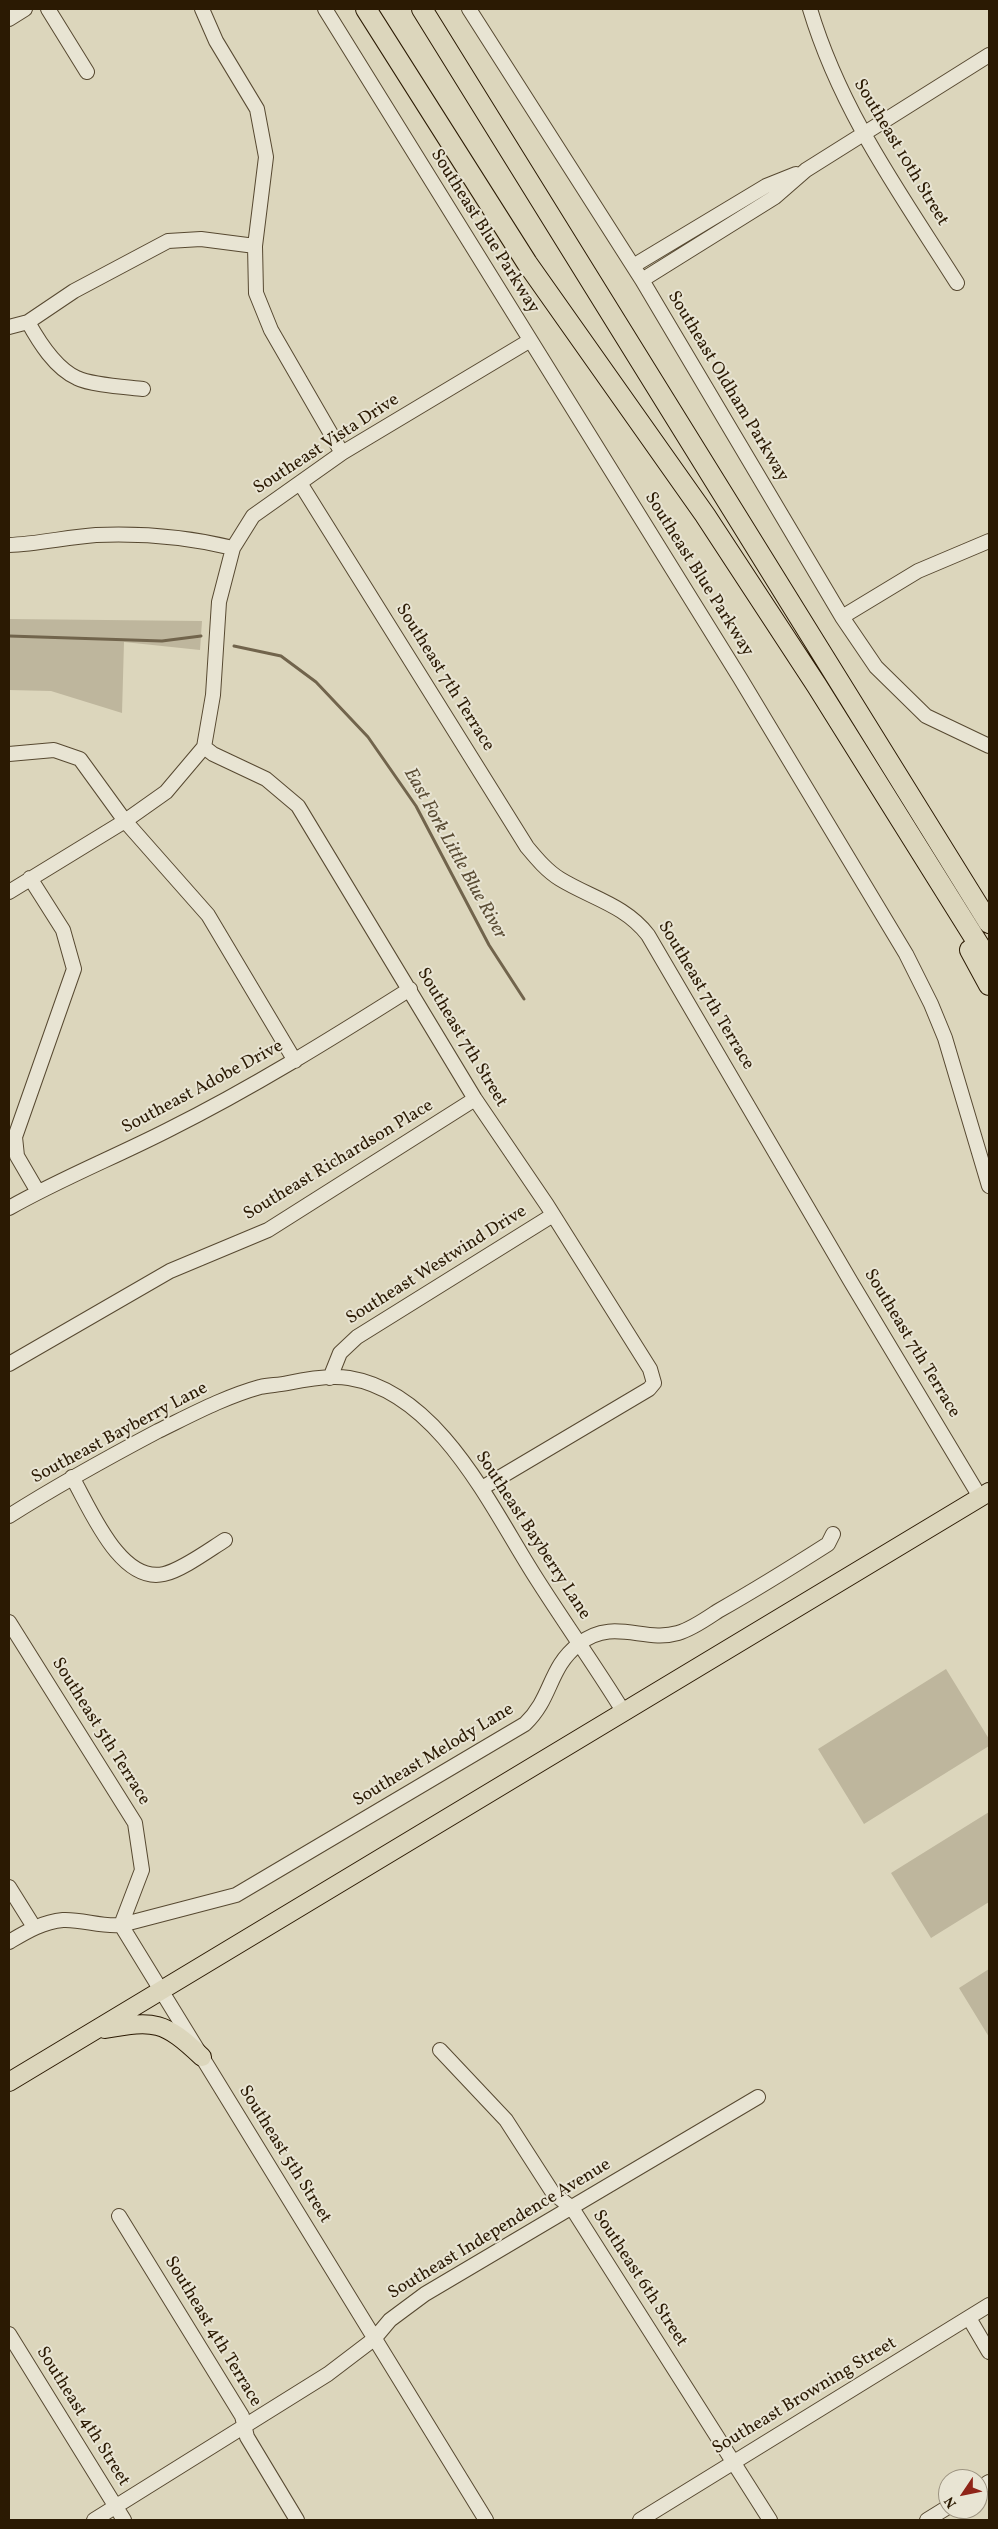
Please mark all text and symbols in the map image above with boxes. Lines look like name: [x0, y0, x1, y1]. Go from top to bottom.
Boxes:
street label: Southeast 10th Street: [848, 76, 952, 230]
street label: Southeast Blue Parkway: [425, 146, 543, 318]
street label: Southeast Oldham Parkway: [661, 288, 793, 486]
street label: Southeast Vista Drive: [250, 390, 404, 500]
street label: Southeast Blue Parkway: [639, 489, 757, 661]
street label: Southeast 7th Terrace: [390, 600, 498, 756]
water label: East Fork Little Blue River: [397, 764, 511, 944]
street label: Southeast 7th Terrace: [652, 918, 758, 1074]
street label: Southeast 7th Street: [411, 965, 511, 1111]
street label: Southeast Adobe Drive: [119, 1036, 287, 1140]
street label: Southeast Richardson Place: [240, 1096, 438, 1226]
street label: Southeast Westwind Drive: [343, 1202, 531, 1330]
street label: Southeast 7th Terrace: [858, 1266, 964, 1422]
street label: Southeast Bayberry Lane: [28, 1378, 212, 1490]
street label: Southeast Bayberry Lane: [469, 1448, 595, 1624]
street label: Southeast 5th Terrace: [46, 1654, 154, 1810]
street label: Southeast Melody Lane: [350, 1699, 518, 1813]
street label: Southeast 5th Street: [233, 2082, 335, 2228]
street label: Southeast Independence Avenue: [385, 2155, 615, 2305]
street label: Southeast 6th Street: [587, 2207, 691, 2351]
street label: Southeast 4th Terrace: [159, 2253, 265, 2411]
street label: Southeast Browning Street: [709, 2333, 901, 2461]
street label: Southeast 4th Street: [30, 2343, 134, 2491]
north arrow: [938, 2469, 988, 2519]
text: N: [940, 2493, 962, 2512]

